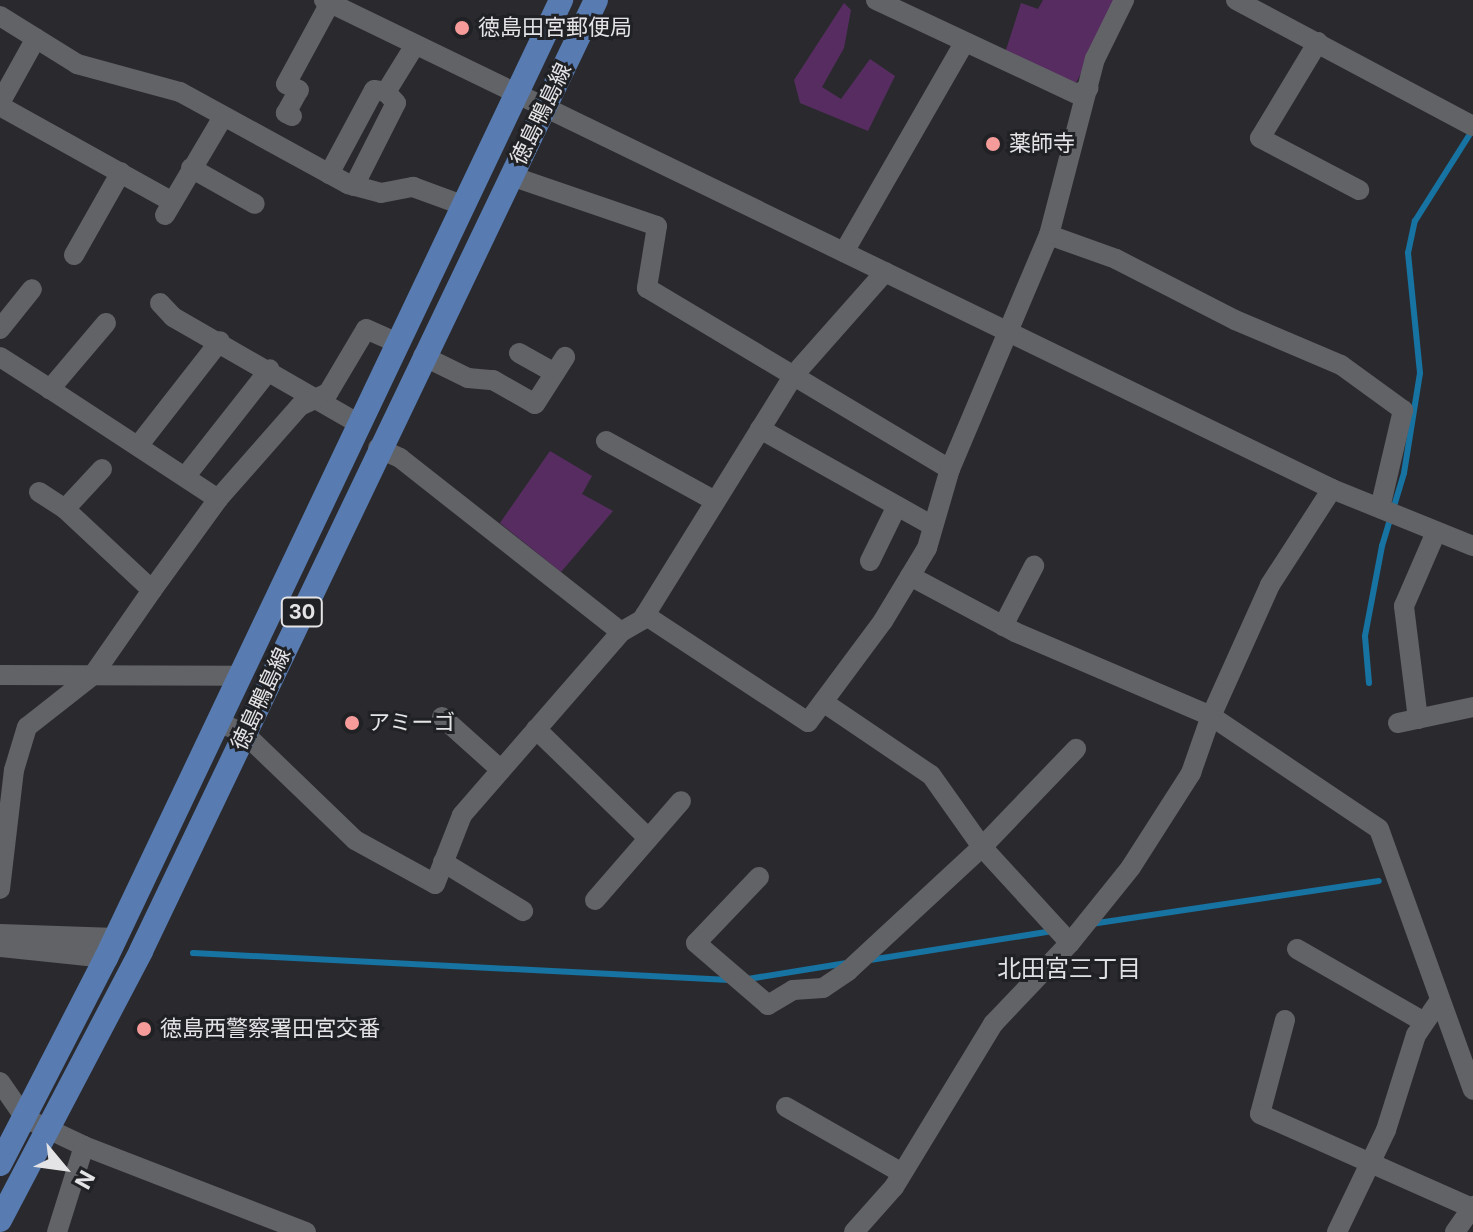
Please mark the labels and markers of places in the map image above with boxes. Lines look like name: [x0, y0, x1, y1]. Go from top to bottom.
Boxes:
place label: 徳島田宮郵便局: [478, 15, 632, 41]
marker: 徳島田宮郵便局: [453, 19, 471, 37]
place label: 薬師寺: [1009, 131, 1075, 157]
marker: 薬師寺: [984, 135, 1002, 153]
place label: アミーゴ: [368, 710, 456, 736]
marker: アミーゴ: [343, 714, 361, 732]
place label: 徳島西警察署田宮交番: [160, 1016, 380, 1042]
marker: 徳島西警察署田宮交番: [135, 1020, 153, 1038]

